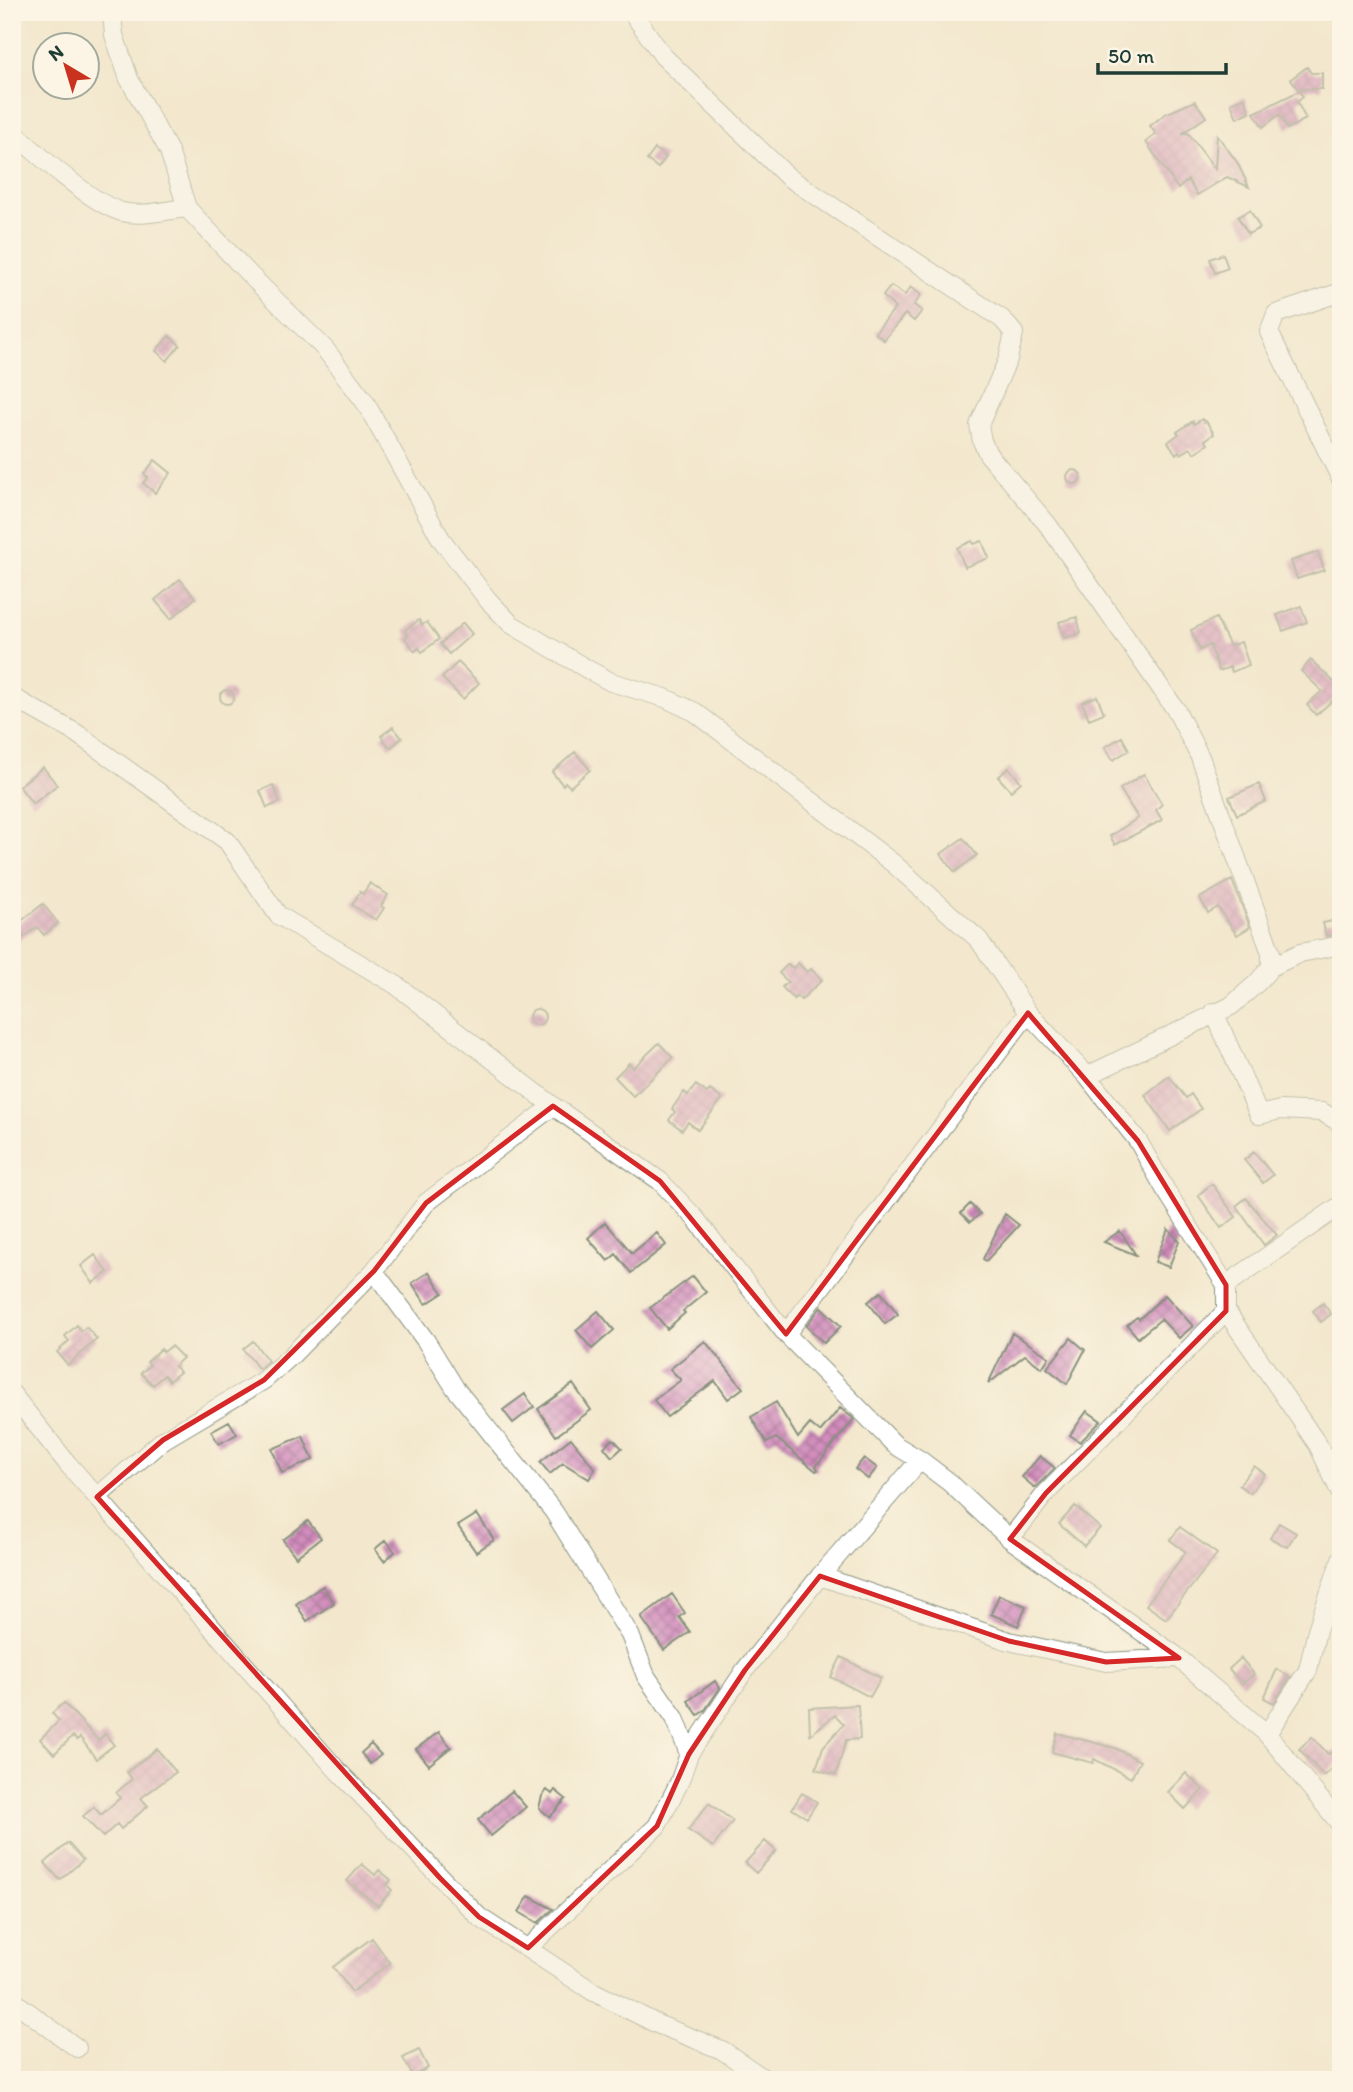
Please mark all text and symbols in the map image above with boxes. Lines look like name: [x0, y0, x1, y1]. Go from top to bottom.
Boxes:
north arrow: [32, 32, 102, 102]
scale bar: [1098, 32, 1225, 76]
text: N: [44, 40, 68, 66]
text: 50 m: [1108, 43, 1155, 68]

